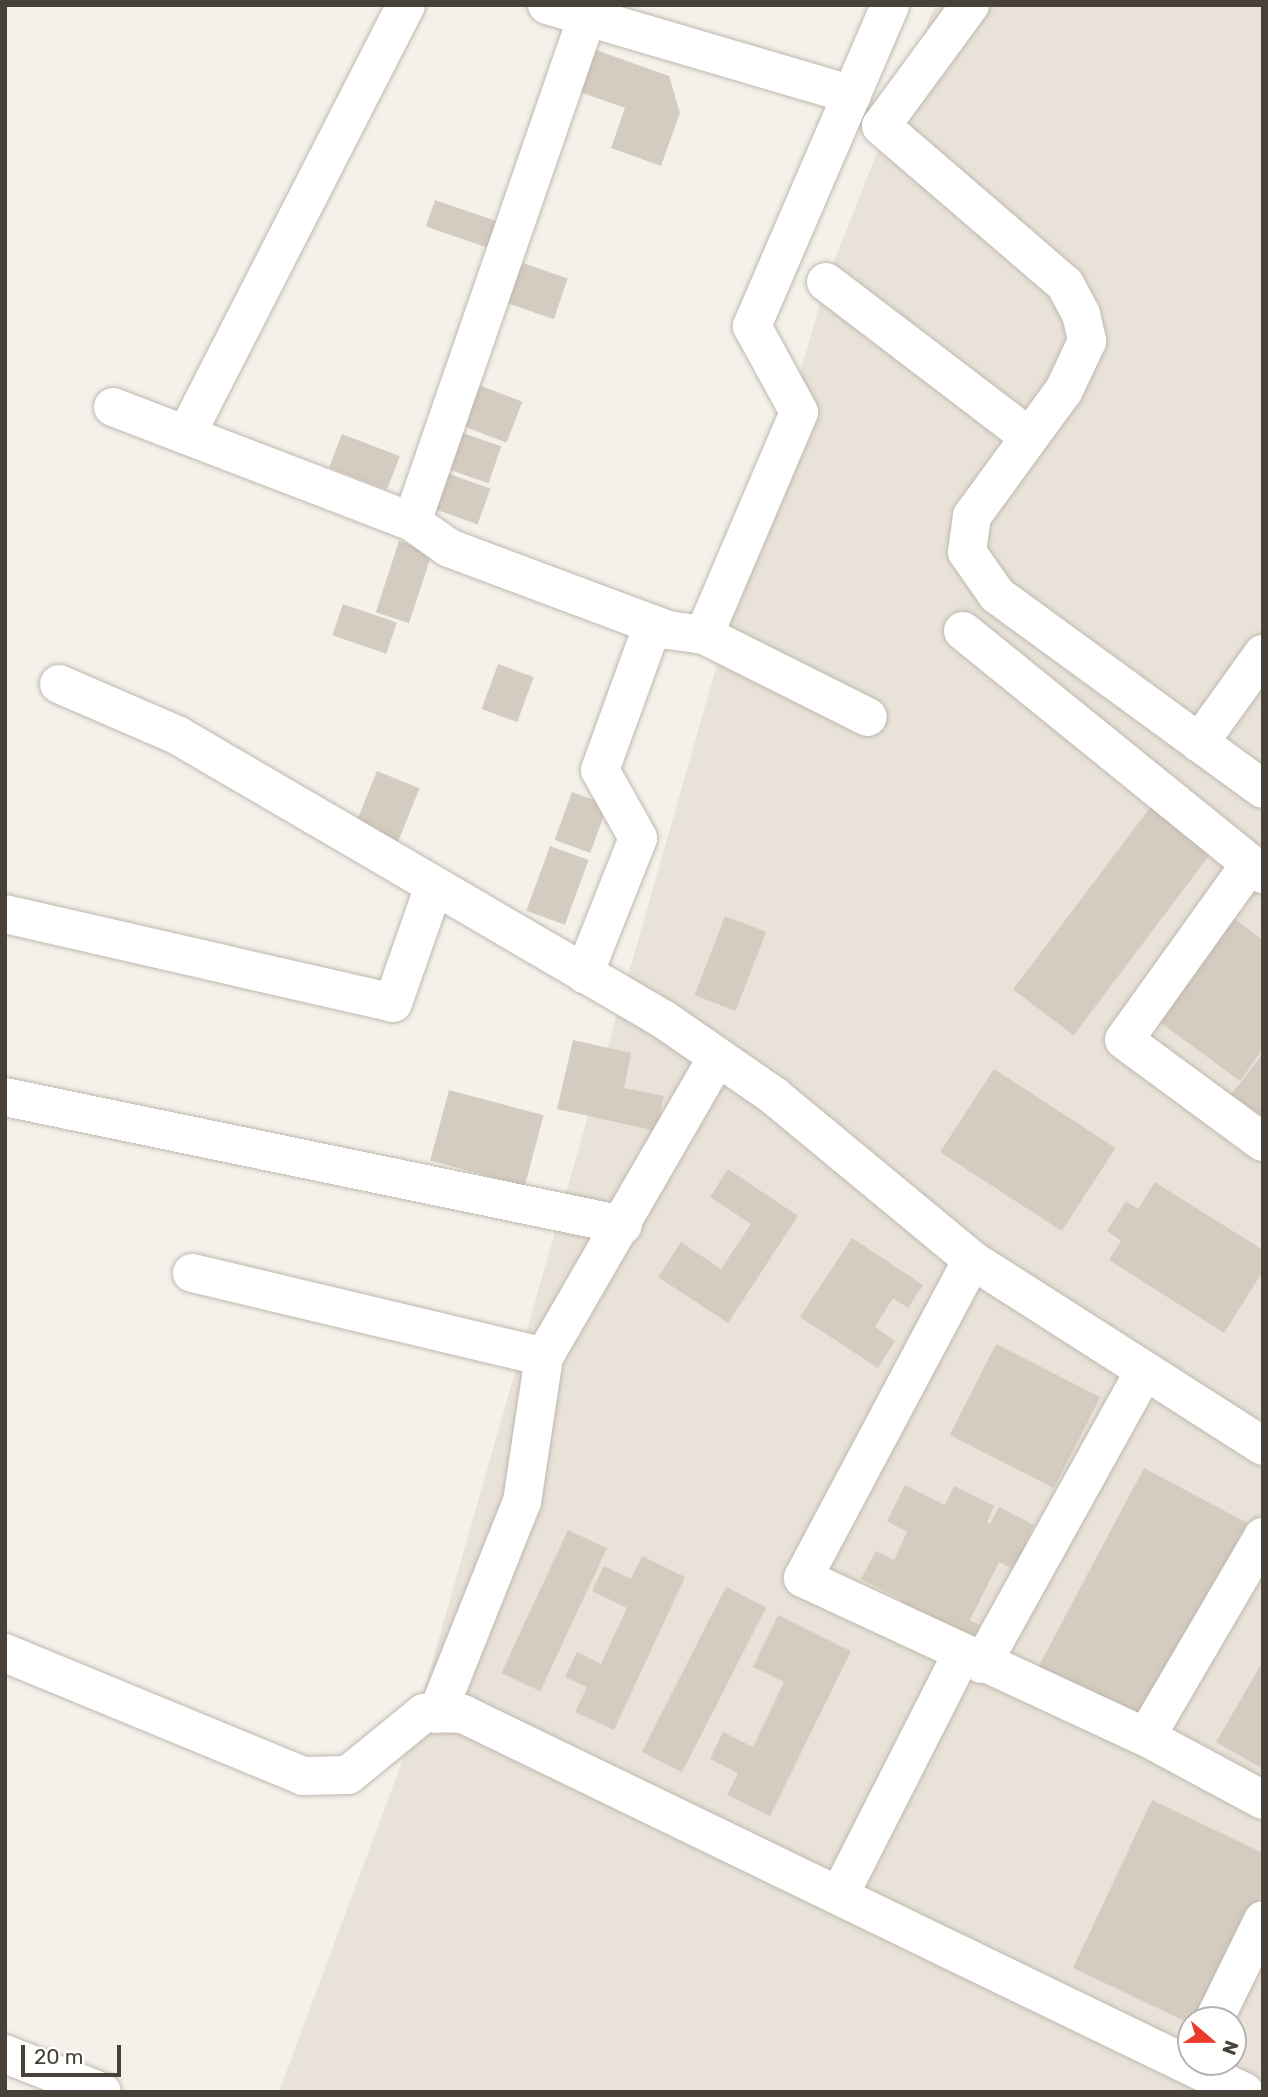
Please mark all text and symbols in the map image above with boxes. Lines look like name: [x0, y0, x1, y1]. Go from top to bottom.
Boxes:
north arrow: [1177, 2006, 1247, 2076]
scale bar: [24, 2030, 124, 2074]
text: N: [1217, 2037, 1243, 2058]
text: 20 m: [34, 2044, 83, 2069]

